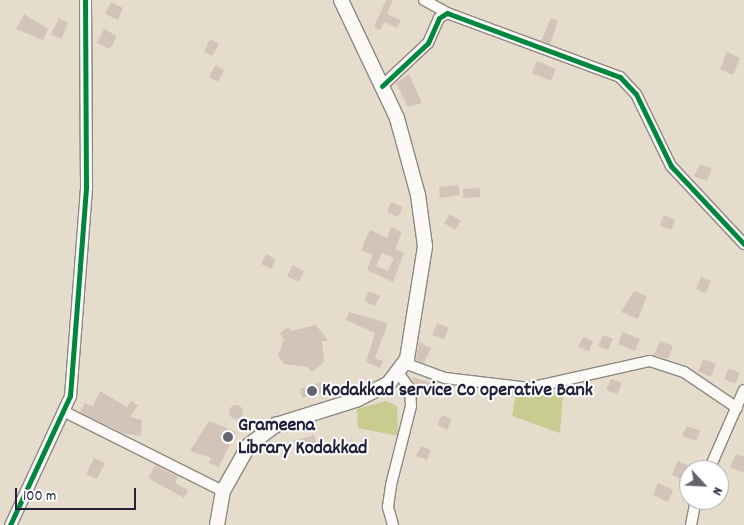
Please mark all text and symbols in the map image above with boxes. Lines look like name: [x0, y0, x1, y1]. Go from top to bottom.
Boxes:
place label: Kodakkad service Co operative Bank: [322, 379, 593, 403]
marker: Kodakkad service Co operative Bank: [306, 385, 318, 397]
place label: Grameena Library Kodakkad: [238, 414, 367, 461]
marker: Grameena Library Kodakkad: [222, 431, 234, 443]
north arrow: [679, 460, 729, 510]
scale bar: [18, 478, 139, 510]
text: N: [706, 484, 727, 498]
text: 100 m: [23, 486, 56, 508]

